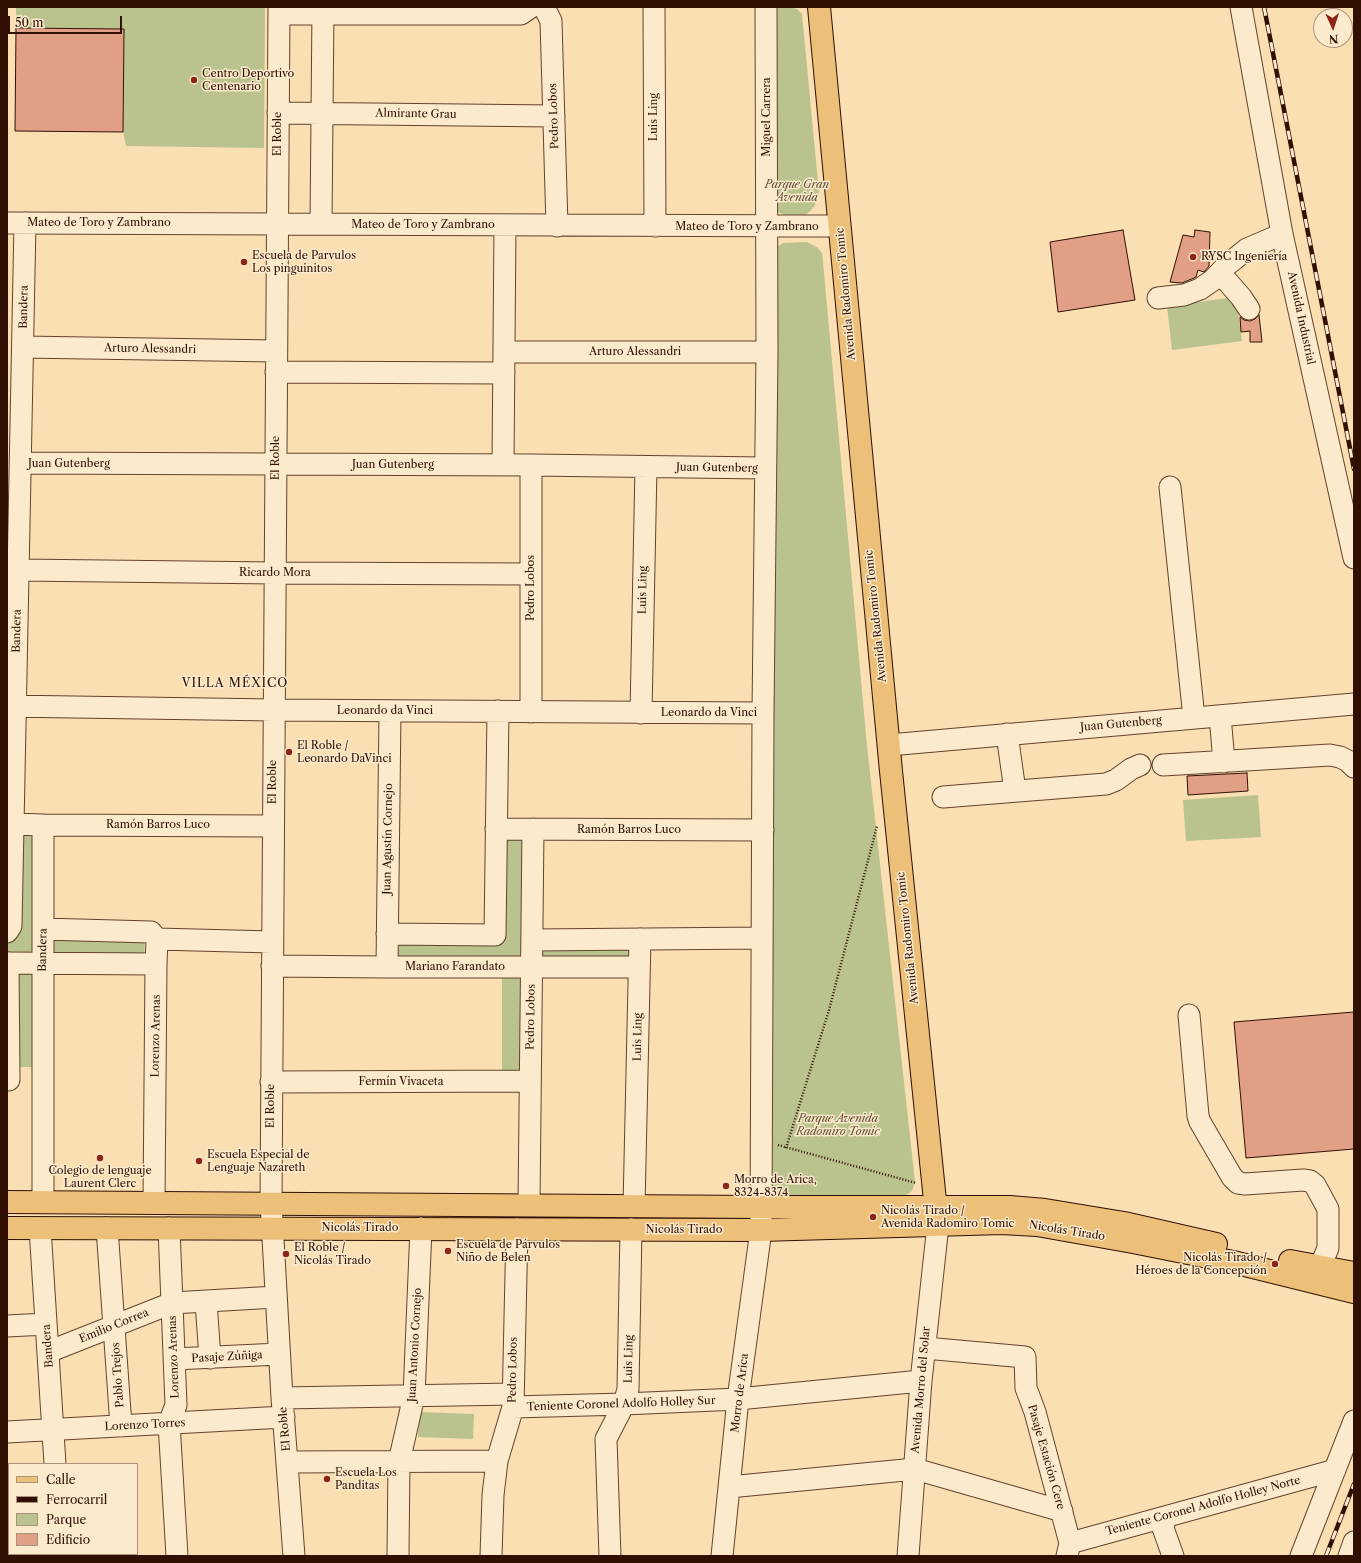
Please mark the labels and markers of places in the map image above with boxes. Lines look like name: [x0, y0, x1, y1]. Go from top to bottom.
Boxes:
place label: Centro Deportivo Centenario: [202, 67, 294, 93]
marker: Centro Deportivo Centenario: [189, 75, 199, 85]
place label: Escuela de Parvulos Los pinguinitos: [252, 249, 356, 275]
place label: RYSC Ingeniería: [1201, 250, 1287, 264]
marker: RYSC Ingeniería: [1188, 252, 1198, 262]
marker: Escuela de Parvulos Los pinguinitos: [239, 257, 249, 267]
place label: El Roble / Leonardo DaVinci: [297, 739, 392, 765]
marker: El Roble / Leonardo DaVinci: [284, 747, 294, 757]
place label: Escuela Especial de Lenguaje Nazareth: [207, 1148, 309, 1174]
marker: Colegio de lenguaje Laurent Clerc: [95, 1153, 105, 1163]
marker: Escuela Especial de Lenguaje Nazareth: [194, 1156, 204, 1166]
place label: Colegio de lenguaje Laurent Clerc: [48, 1164, 152, 1190]
place label: Morro de Arica, 8324-8374: [734, 1173, 817, 1199]
marker: Morro de Arica, 8324-8374: [721, 1181, 731, 1191]
place label: Nicolás Tirado / Avenida Radomiro Tomic: [881, 1204, 1014, 1230]
marker: Nicolás Tirado / Avenida Radomiro Tomic: [868, 1212, 878, 1222]
place label: Escuela de Párvulos Niño de Belen: [456, 1238, 560, 1264]
place label: El Roble / Nicolás Tirado: [294, 1241, 371, 1267]
marker: Escuela de Párvulos Niño de Belen: [443, 1246, 453, 1256]
marker: El Roble / Nicolás Tirado: [281, 1249, 291, 1259]
place label: Nicolás Tirado / Héroes de la Concepción: [1135, 1251, 1267, 1277]
marker: Nicolás Tirado / Héroes de la Concepción: [1270, 1259, 1280, 1269]
place label: Escuela Los Panditas: [335, 1466, 397, 1492]
marker: Escuela Los Panditas: [322, 1474, 332, 1484]

